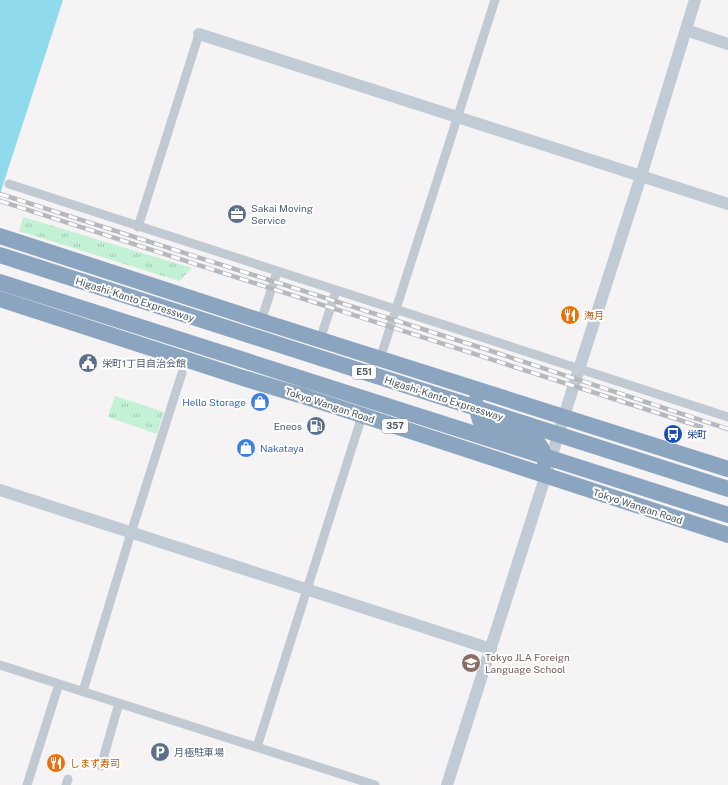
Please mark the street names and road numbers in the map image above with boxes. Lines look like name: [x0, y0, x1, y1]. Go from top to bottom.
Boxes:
street label: Higashi-Kanto Expressway: [74, 274, 196, 324]
road number: E51: [352, 365, 376, 379]
street label: Higashi-Kanto Expressway: [383, 373, 505, 423]
street label: Tokyo Wangan Road: [284, 385, 376, 425]
road number: 357: [382, 419, 408, 433]
street label: Tokyo Wangan Road: [592, 486, 684, 526]

